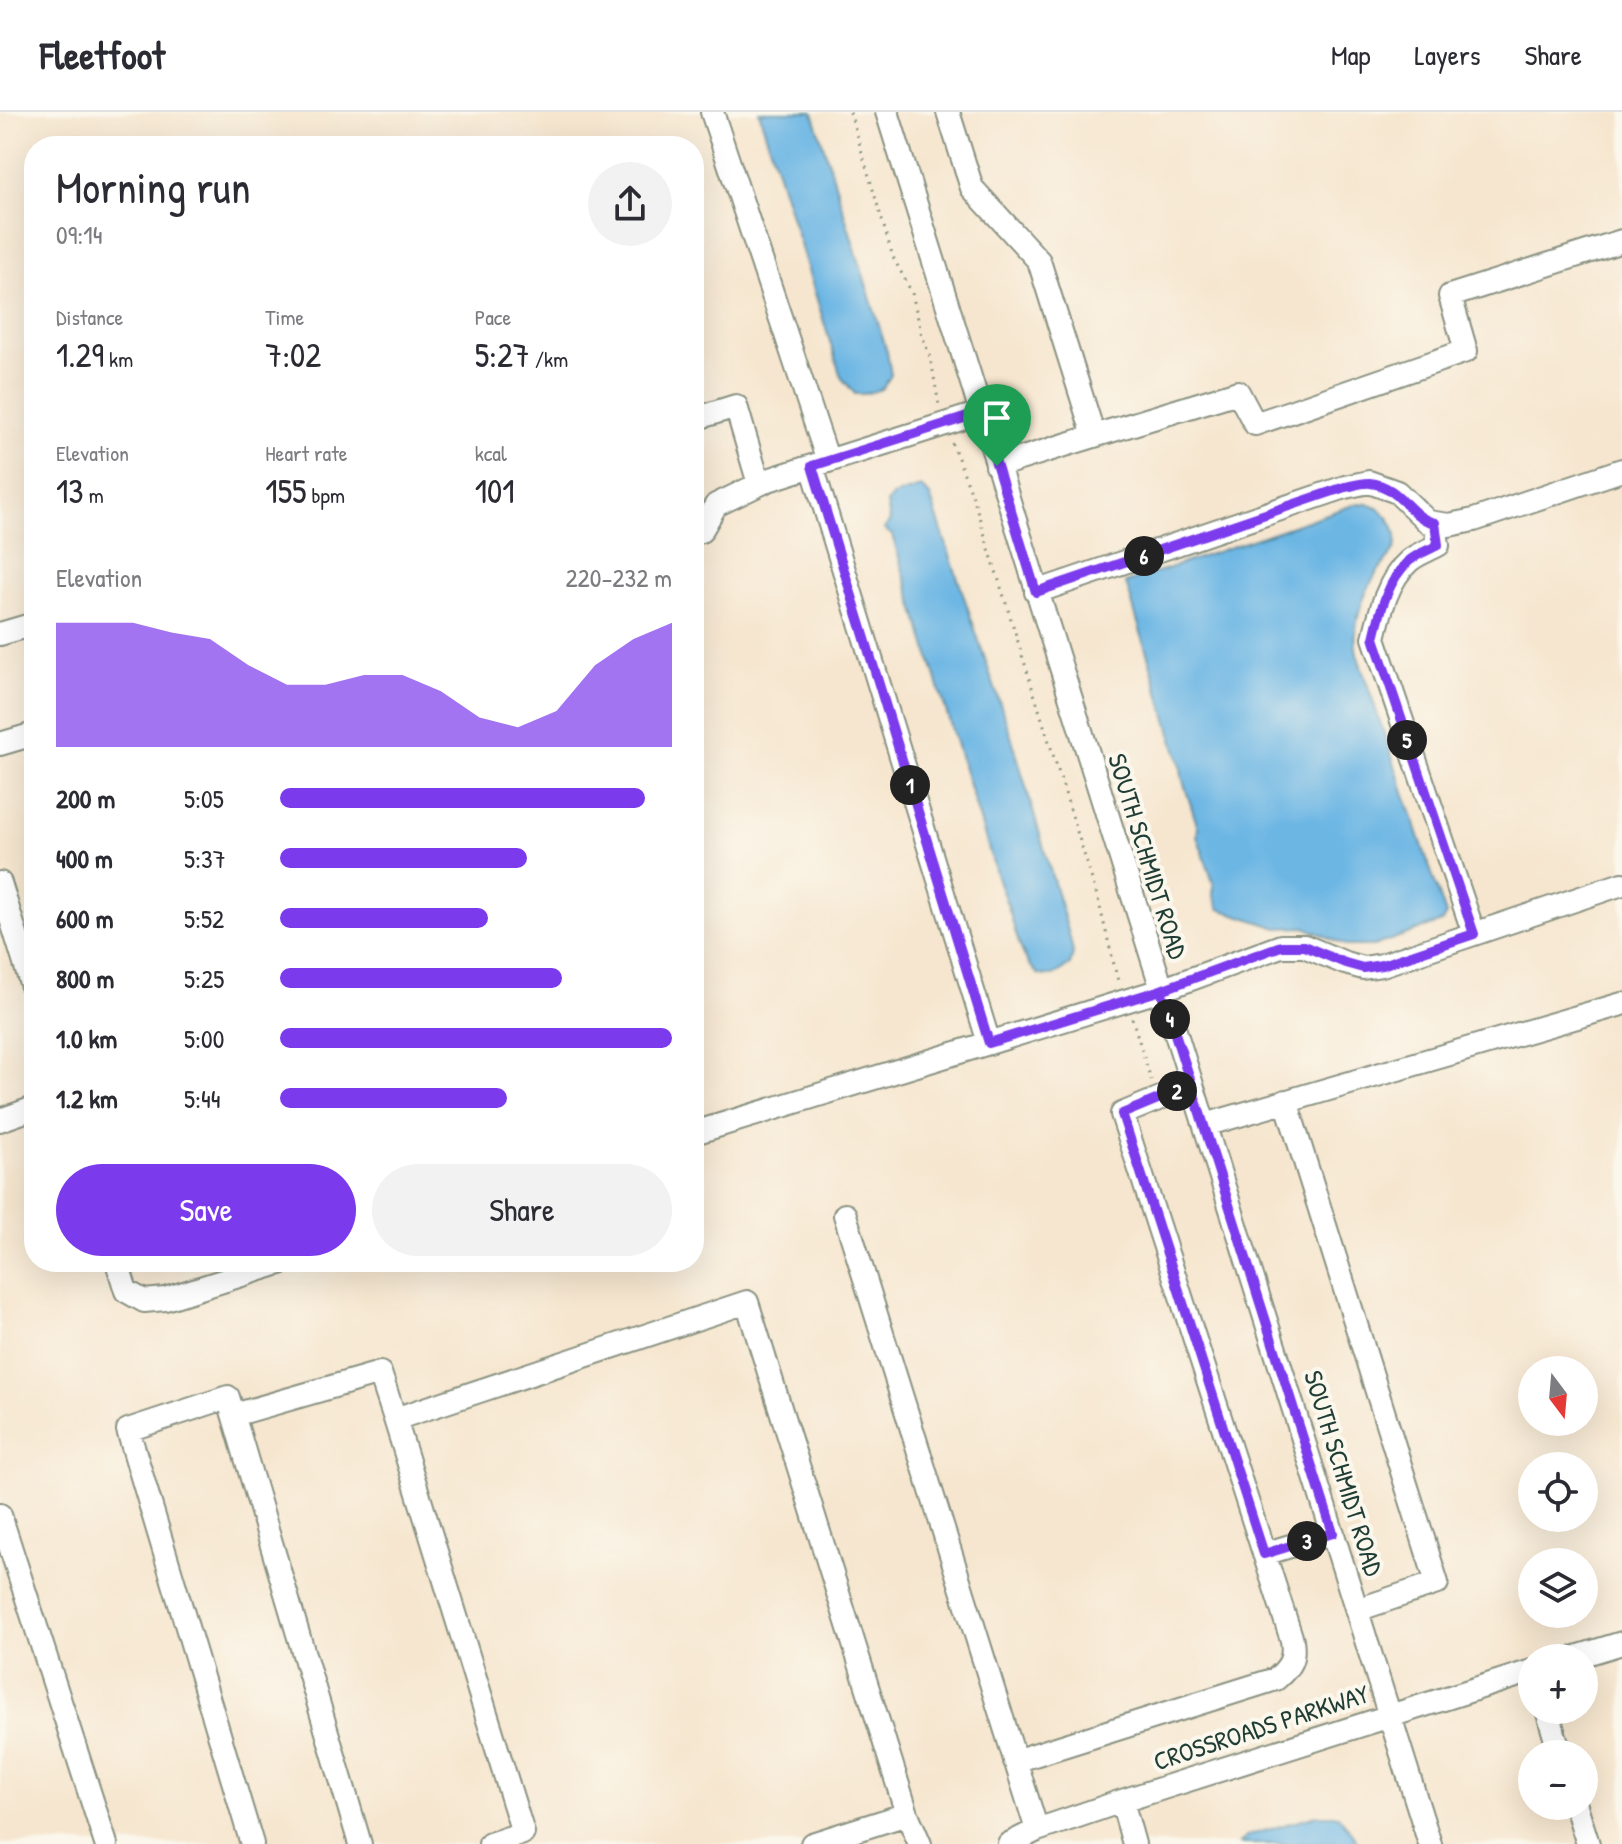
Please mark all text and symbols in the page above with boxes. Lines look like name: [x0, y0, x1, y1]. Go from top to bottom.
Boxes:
text: Fleetfoot: [40, 29, 165, 81]
text: Map: [1331, 36, 1371, 74]
text: Layers: [1415, 36, 1480, 74]
text: Share: [1524, 36, 1582, 74]
text: Morning run: [56, 157, 251, 217]
button: share: [588, 162, 672, 246]
text: 09:14: [56, 217, 102, 252]
text: Distance: [56, 302, 123, 332]
text: Time: [265, 302, 304, 332]
text: Pace: [475, 302, 511, 332]
text: 1.29: [56, 332, 104, 378]
text: 7:02: [265, 332, 321, 378]
text: 5:27: [475, 332, 530, 378]
text: km: [104, 344, 133, 374]
text: /km: [530, 344, 568, 374]
pin: [963, 384, 1031, 466]
icon: arrive: [975, 396, 1019, 440]
text: Elevation: [56, 438, 129, 468]
text: Heart rate: [265, 438, 348, 468]
text: kcal: [475, 438, 507, 468]
text: 13: [56, 468, 84, 514]
text: 155: [265, 468, 306, 514]
text: 101: [475, 468, 515, 514]
text: m: [84, 480, 104, 510]
text: bpm: [306, 480, 345, 510]
pin: 6: [1124, 536, 1164, 576]
text: 6: [1140, 541, 1148, 571]
text: Elevation: [56, 560, 142, 595]
text: 220–232 m: [565, 560, 672, 595]
pin: 5: [1387, 720, 1427, 760]
text: 5: [1402, 725, 1412, 755]
street label: SOUTH SCHMIDT ROAD: [1100, 749, 1196, 963]
pin: 1: [890, 765, 930, 805]
text: 1: [906, 770, 914, 800]
text: 200 m: [56, 781, 115, 816]
text: 5:05: [184, 781, 224, 816]
text: 400 m: [56, 841, 113, 876]
text: 5:37: [184, 841, 226, 876]
text: 600 m: [56, 901, 113, 936]
text: 5:52: [184, 901, 224, 936]
text: 800 m: [56, 961, 114, 996]
text: 5:25: [184, 961, 224, 996]
pin: 4: [1150, 999, 1190, 1039]
text: 4: [1166, 1004, 1174, 1034]
text: 1.0 km: [56, 1021, 117, 1056]
text: 5:00: [184, 1021, 224, 1056]
pin: 2: [1157, 1071, 1197, 1111]
text: 2: [1172, 1076, 1182, 1106]
text: 1.2 km: [56, 1081, 118, 1116]
text: 5:44: [184, 1081, 221, 1116]
button: Save: [56, 1164, 356, 1256]
button: Share: [372, 1164, 672, 1256]
north arrow: [1518, 1356, 1598, 1436]
map controls: [1518, 1356, 1598, 1820]
street label: SOUTH SCHMIDT ROAD: [1296, 1366, 1392, 1580]
button: locate: [1518, 1452, 1598, 1532]
pin: 3: [1287, 1521, 1327, 1561]
text: 3: [1302, 1526, 1312, 1556]
button: layers: [1518, 1548, 1598, 1628]
button: +: [1518, 1644, 1598, 1724]
street label: CROSSROADS PARKWAY: [1149, 1676, 1374, 1778]
button: −: [1518, 1740, 1598, 1820]

